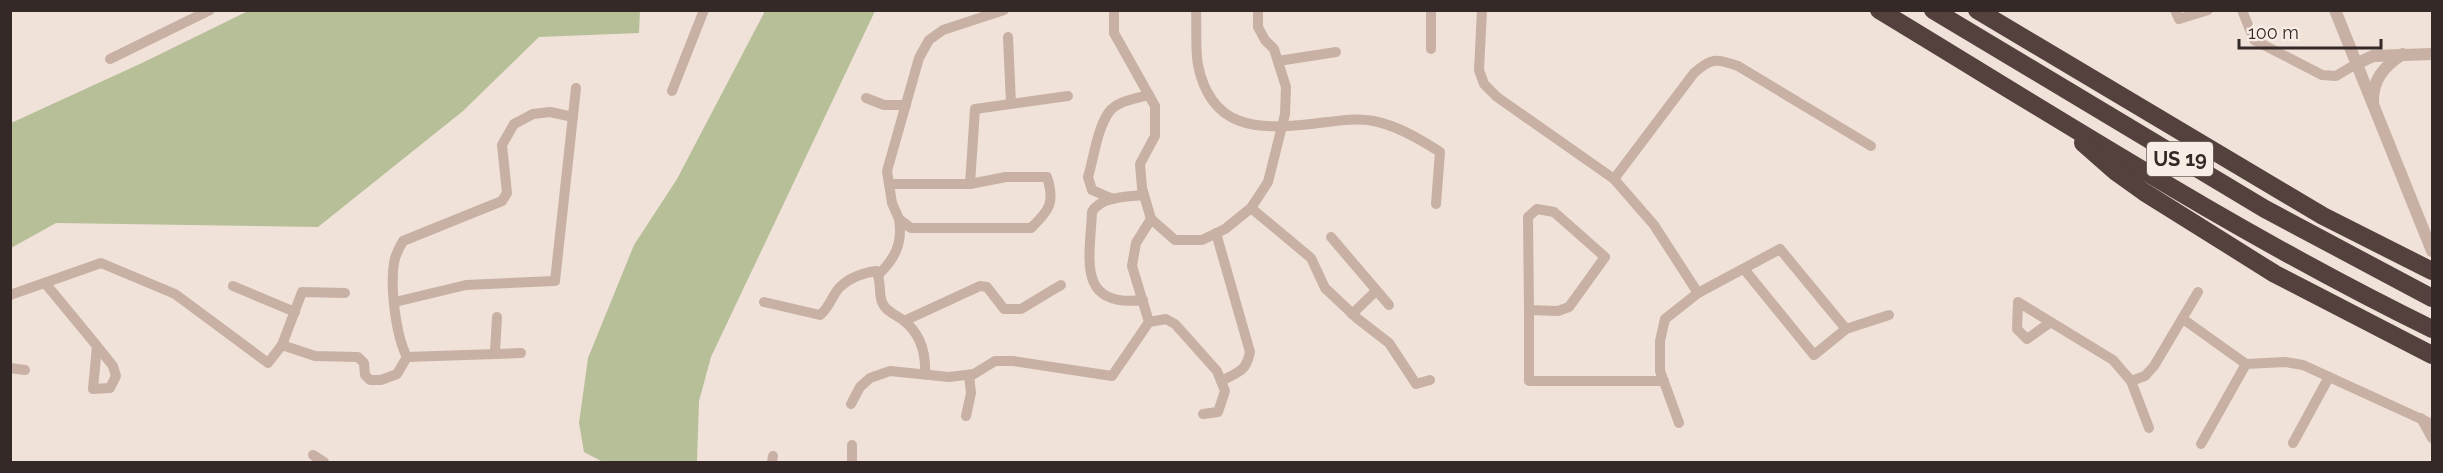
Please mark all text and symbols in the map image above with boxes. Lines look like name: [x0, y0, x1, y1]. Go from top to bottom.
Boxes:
scale bar: [2239, 12, 2382, 50]
text: 100 m: [2248, 22, 2299, 43]
road number: US 19: [2147, 142, 2213, 176]

